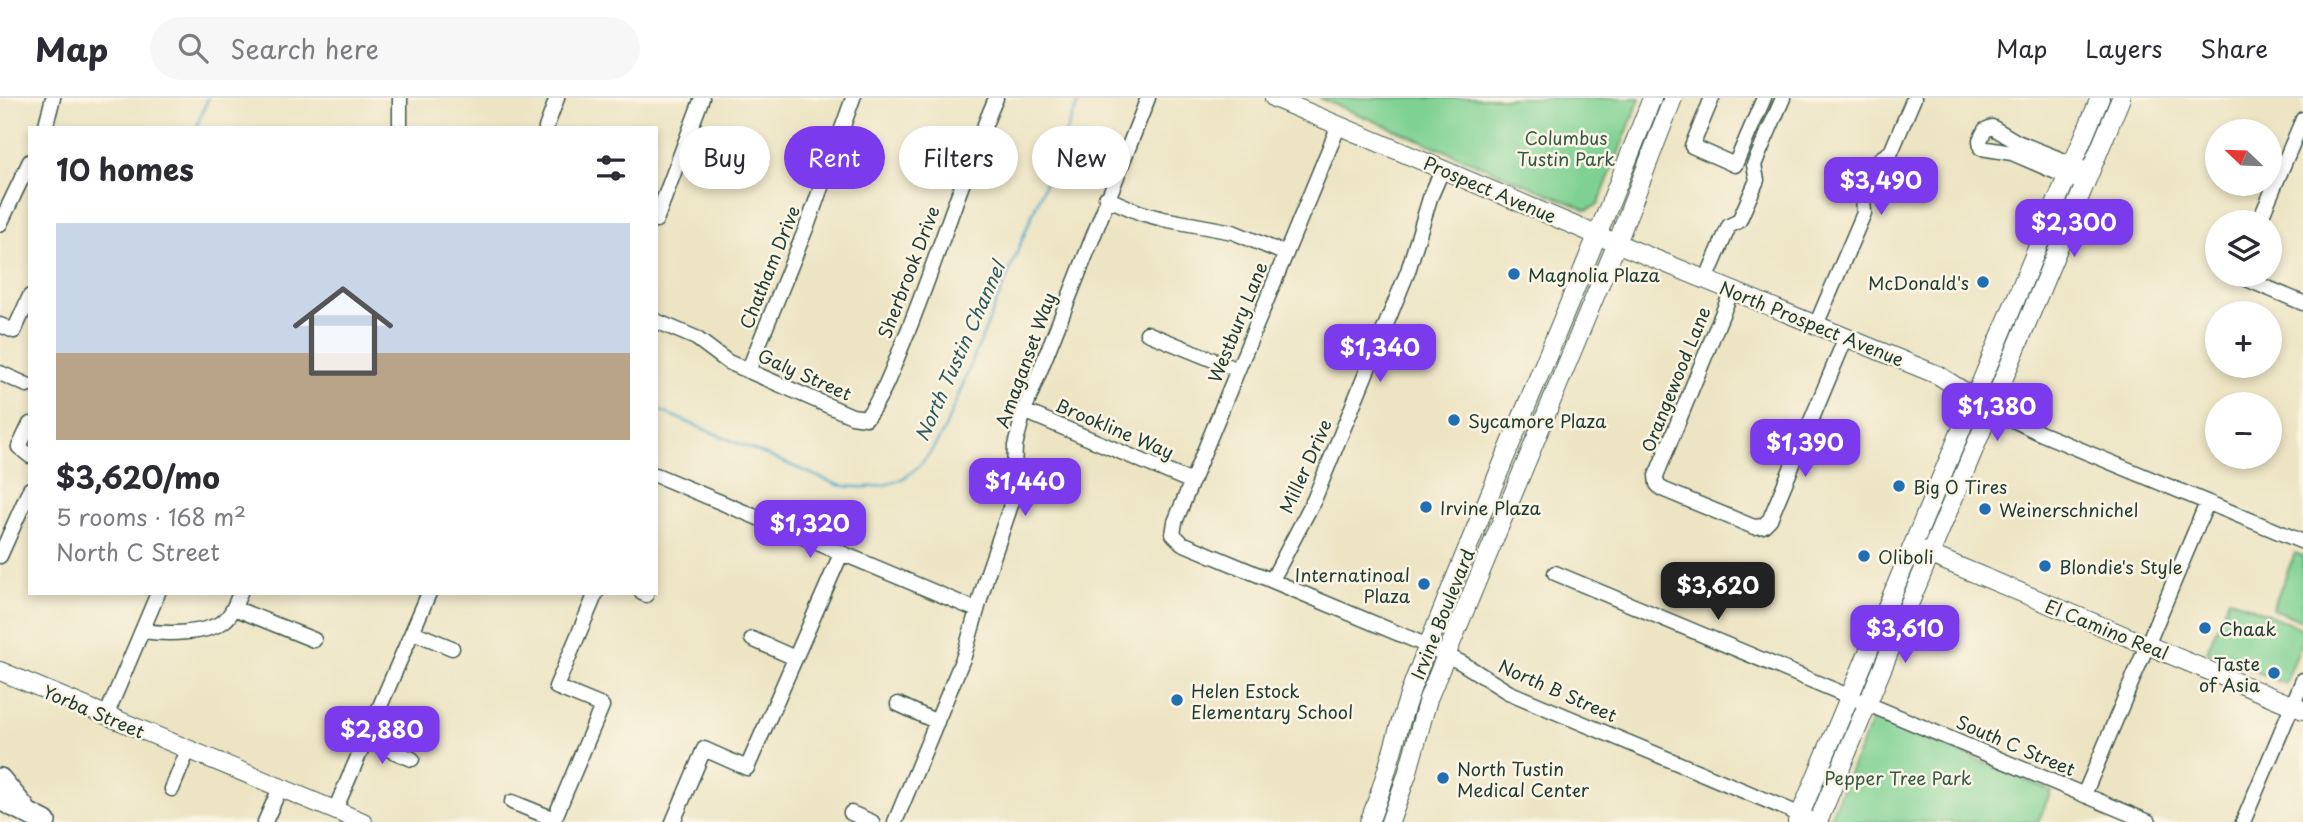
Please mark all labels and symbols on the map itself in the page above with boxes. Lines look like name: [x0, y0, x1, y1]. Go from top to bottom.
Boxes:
north arrow: [2205, 119, 2282, 196]
park label: Columbus Tustin Park: [1517, 124, 1615, 172]
street label: Prospect Avenue: [1419, 149, 1561, 229]
pin: $3,490: [1824, 158, 1938, 217]
pin: $2,300: [2017, 200, 2131, 259]
street label: Chatham Drive: [732, 201, 806, 333]
street label: Sherbrook Drive: [870, 202, 946, 342]
water label: North Tustin Channel: [907, 254, 1012, 445]
street label: Westbury Lane: [1200, 257, 1274, 387]
place label: Magnolia Plaza: [1528, 261, 1661, 288]
marker: Magnolia Plaza: [1506, 266, 1522, 282]
place label: McDonald's: [1868, 269, 1969, 296]
street label: North Prospect Avenue: [1716, 274, 1908, 372]
marker: McDonald's: [1975, 274, 1991, 290]
street label: Amaganset Way: [988, 288, 1062, 432]
street label: Orangewood Lane: [1633, 302, 1717, 456]
pin: $1,340: [1323, 324, 1437, 384]
street label: Galy Street: [754, 341, 856, 407]
pin: $1,380: [1940, 384, 2054, 443]
street label: Brookline Way: [1051, 391, 1179, 465]
place label: Sycamore Plaza: [1468, 407, 1607, 434]
marker: Sycamore Plaza: [1446, 412, 1462, 428]
street label: Miller Drive: [1272, 415, 1338, 517]
pin: $1,390: [1748, 420, 1862, 479]
pin: $1,440: [968, 458, 1082, 518]
place label: Big O Tires: [1913, 473, 2007, 500]
marker: Big O Tires: [1891, 478, 1907, 494]
place label: Irvine Plaza: [1440, 494, 1541, 521]
place label: Weinerschnichel: [1999, 496, 2138, 523]
marker: Irvine Plaza: [1418, 499, 1434, 515]
pin: $1,320: [753, 500, 867, 560]
marker: Weinerschnichel: [1977, 501, 1993, 517]
place label: Oliboli: [1878, 543, 1934, 570]
street label: Irvine Boulevard: [1403, 544, 1481, 684]
marker: Oliboli: [1856, 548, 1872, 564]
place label: Blondie's Style: [2059, 553, 2183, 580]
marker: Blondie's Style: [2037, 558, 2053, 574]
place label: Internatinoal Plaza: [1295, 561, 1411, 609]
pin: $3,620: [1661, 562, 1775, 622]
marker: Internatinoal Plaza: [1416, 576, 1432, 592]
street label: El Camino Real: [2041, 592, 2173, 666]
pin: $3,610: [1848, 606, 1962, 665]
place label: Chaak: [2219, 615, 2276, 642]
marker: Chaak: [2197, 620, 2213, 636]
place label: Taste of Asia: [2199, 650, 2260, 698]
street label: North B Street: [1494, 652, 1622, 728]
marker: Taste of Asia: [2266, 665, 2282, 681]
street label: Yorba Street: [39, 677, 149, 745]
place label: Helen Estock Elementary School: [1191, 677, 1353, 725]
marker: Helen Estock Elementary School: [1169, 692, 1185, 708]
pin: $2,880: [325, 706, 439, 766]
street label: South C Street: [1952, 708, 2080, 782]
place label: North Tustin Medical Center: [1457, 755, 1590, 803]
park label: Pepper Tree Park: [1824, 764, 1972, 791]
marker: North Tustin Medical Center: [1435, 770, 1451, 786]

